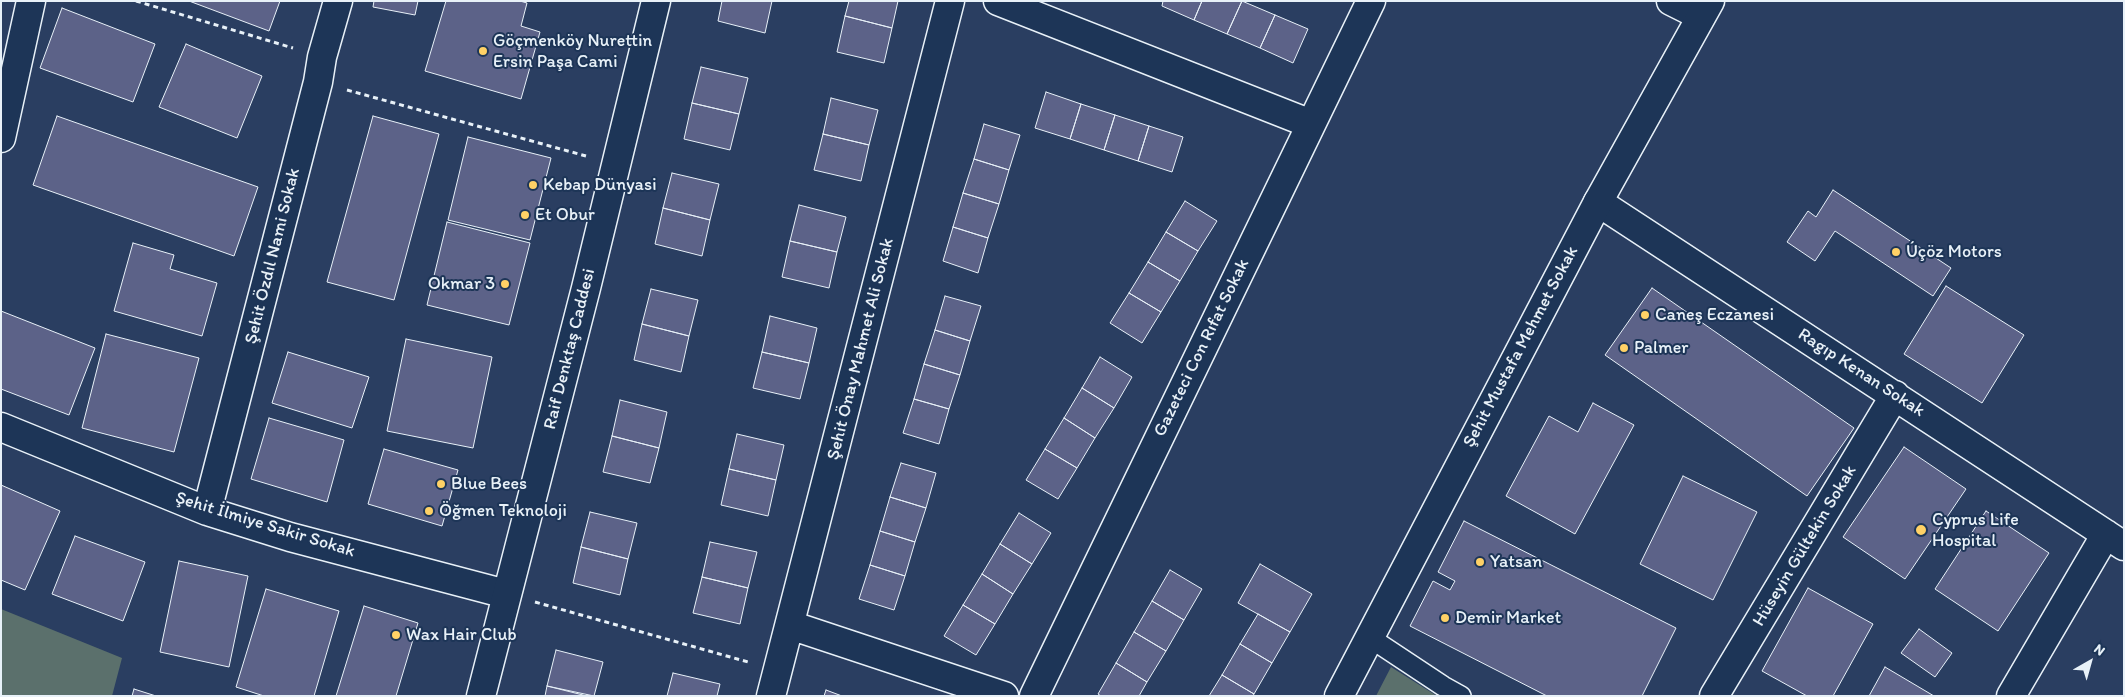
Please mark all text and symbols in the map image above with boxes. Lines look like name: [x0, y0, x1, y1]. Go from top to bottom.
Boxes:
place label: Göçmenköy Nurettin Ersin Paşa Cami: [493, 30, 652, 72]
marker: Göçmenköy Nurettin Ersin Paşa Cami: [477, 45, 489, 57]
street label: Şehit Özdıl Nami Sokak: [241, 166, 305, 346]
place label: Kebap Dünyasi: [543, 174, 657, 196]
marker: Kebap Dünyasi: [527, 179, 539, 191]
place label: Et Obur: [535, 204, 595, 226]
marker: Et Obur: [519, 209, 531, 221]
street label: Şehit Önay Mahmet Ali Sokak: [823, 236, 899, 462]
place label: Úçöz Motors: [1906, 241, 2002, 263]
street label: Şehit Mustafa Mehmet Sokak: [1459, 243, 1583, 451]
marker: Úçöz Motors: [1890, 246, 1902, 258]
street label: Gazeteci Con Rıfat Sokak: [1150, 256, 1254, 440]
street label: Raif Denktaş Caddesi: [540, 266, 600, 432]
place label: Okmar 3: [428, 273, 495, 295]
marker: Okmar 3: [499, 278, 511, 290]
place label: Caneş Eczanesi: [1655, 304, 1774, 326]
marker: Caneş Eczanesi: [1639, 309, 1651, 321]
street label: Ragıp Kenan Sokak: [1793, 324, 1929, 422]
place label: Palmer: [1634, 337, 1688, 359]
marker: Palmer: [1618, 342, 1630, 354]
street label: Hüseyin Gültekin Sokak: [1748, 462, 1862, 630]
place label: Blue Bees: [451, 473, 527, 495]
marker: Blue Bees: [435, 478, 447, 490]
street label: Şehit İlmiye Sakir Sokak: [173, 487, 357, 563]
place label: Öğmen Teknoloji: [439, 500, 567, 522]
marker: Öğmen Teknoloji: [423, 505, 435, 517]
place label: Cyprus Life Hospital: [1932, 509, 2019, 552]
marker: Cyprus Life Hospital: [1914, 523, 1928, 537]
place label: Yatsan: [1490, 551, 1542, 573]
marker: Yatsan: [1474, 556, 1486, 568]
place label: Demir Market: [1455, 607, 1561, 629]
marker: Demir Market: [1439, 612, 1451, 624]
place label: Wax Hair Club: [406, 624, 517, 646]
marker: Wax Hair Club: [390, 629, 402, 641]
north arrow: [2065, 637, 2115, 687]
text: N: [2091, 640, 2108, 659]

